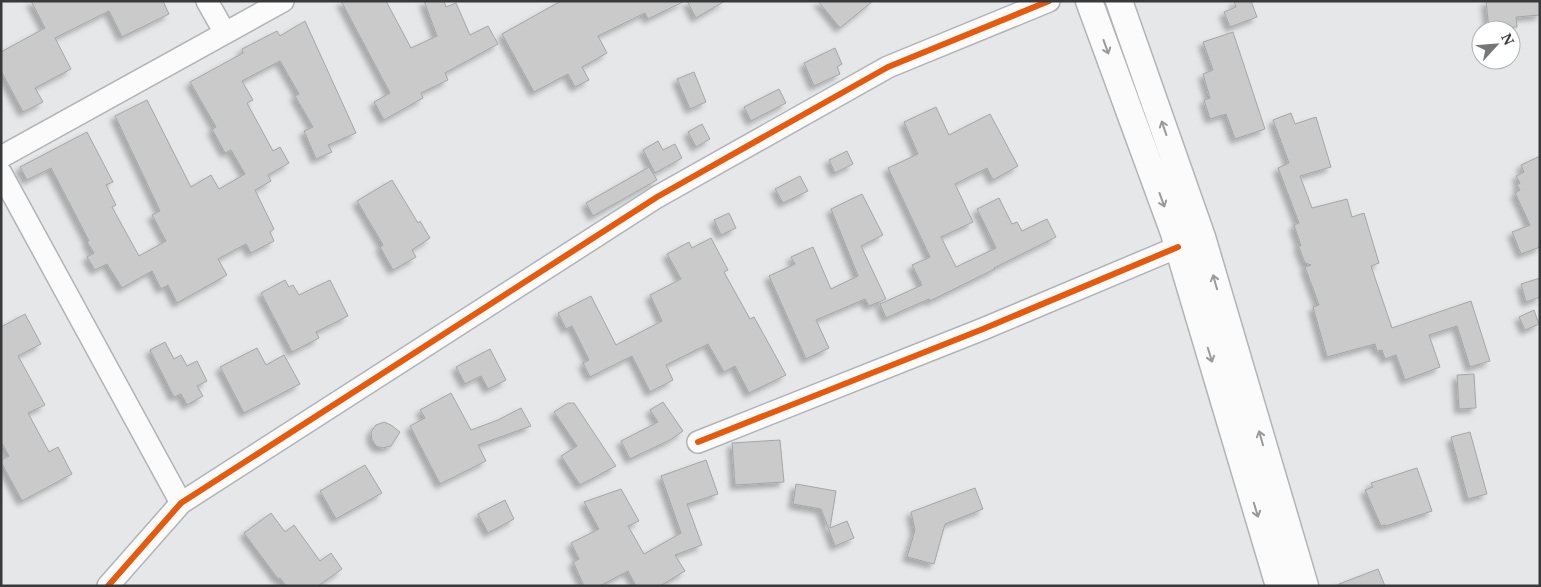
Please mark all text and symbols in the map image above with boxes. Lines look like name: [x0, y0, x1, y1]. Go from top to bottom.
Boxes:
north arrow: [1471, 20, 1521, 70]
text: N: [1497, 30, 1519, 48]
one-way arrow: [1102, 39, 1111, 54]
one-way arrow: [1159, 121, 1168, 137]
one-way arrow: [1158, 191, 1167, 207]
one-way arrow: [1210, 275, 1220, 291]
one-way arrow: [1206, 346, 1215, 362]
one-way arrow: [1255, 431, 1265, 447]
one-way arrow: [1252, 502, 1262, 518]

